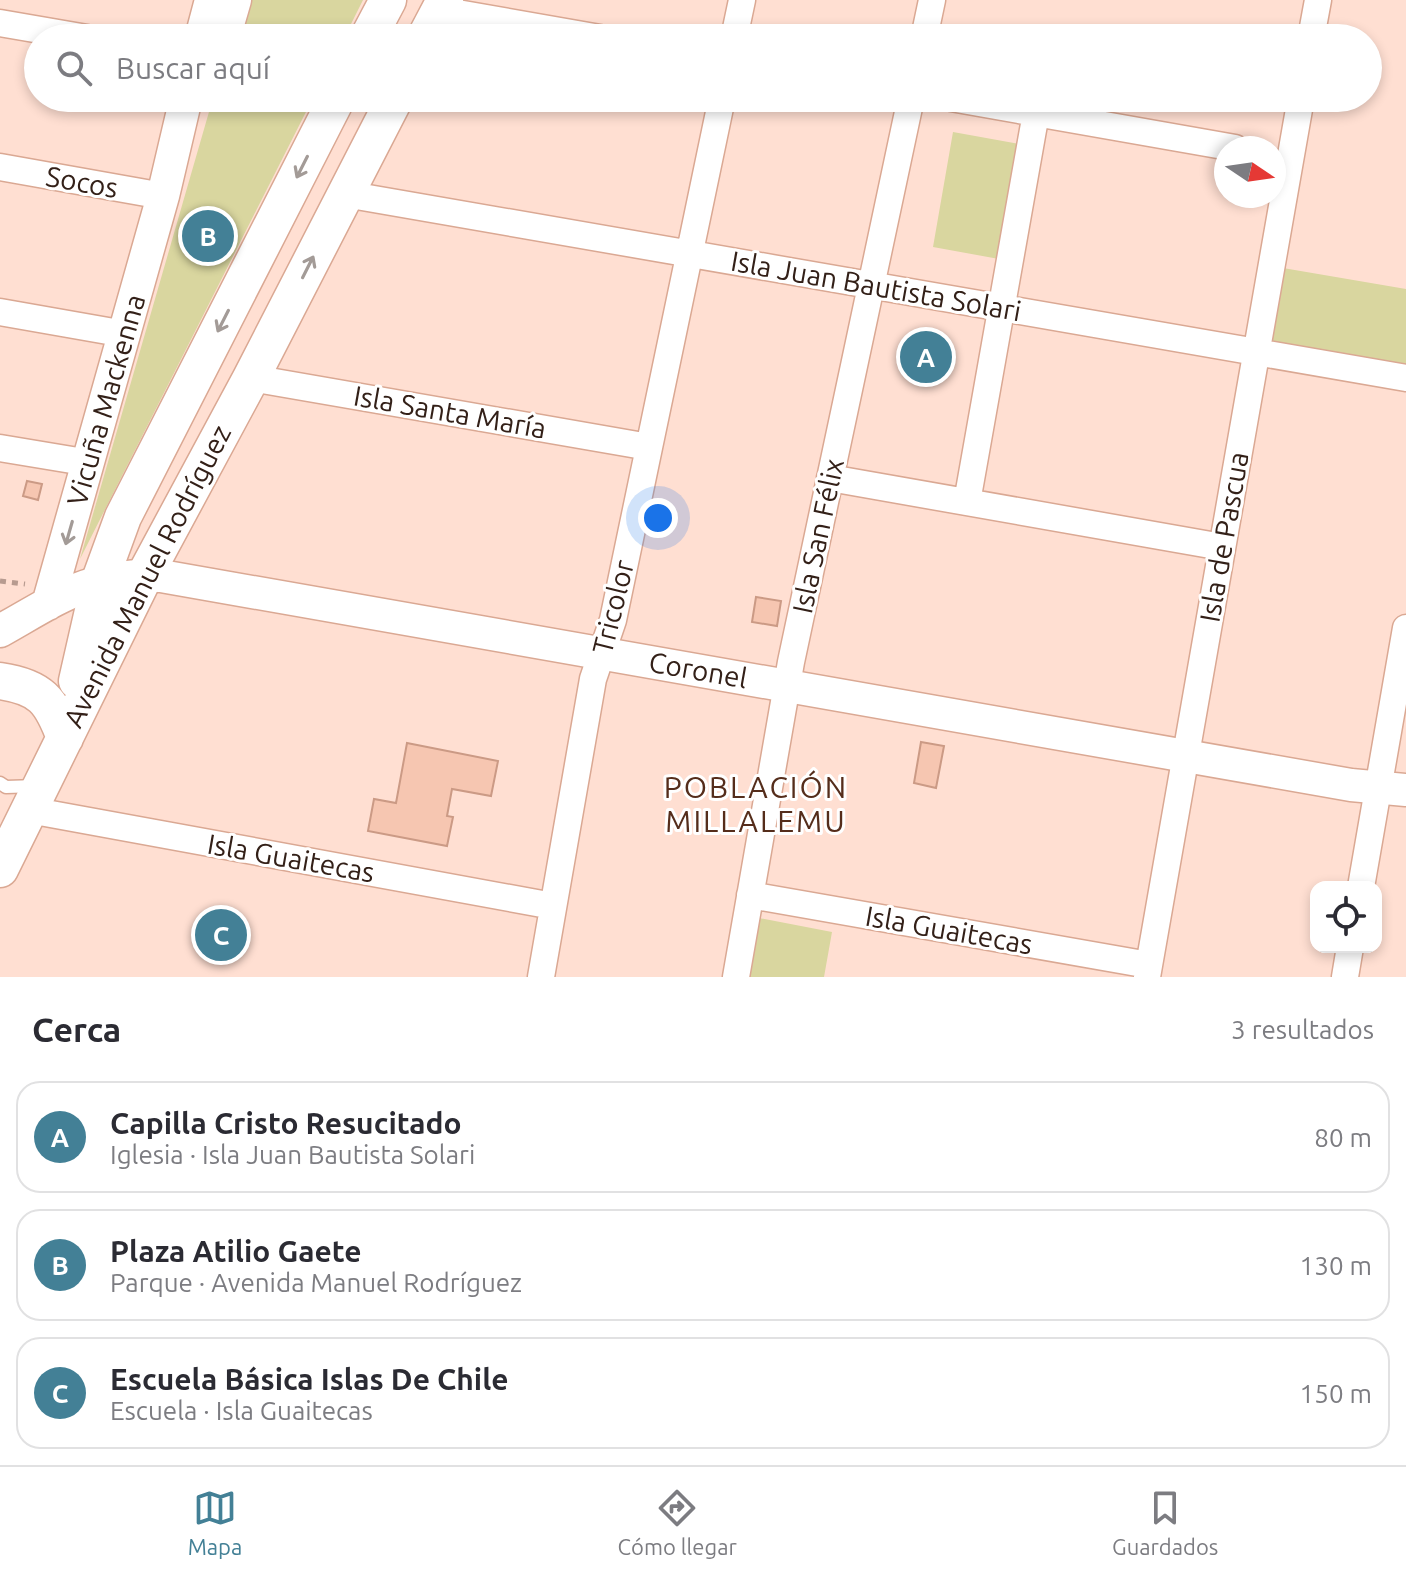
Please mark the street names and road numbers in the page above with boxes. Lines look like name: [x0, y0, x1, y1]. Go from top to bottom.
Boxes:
street label: Socos: [44, 160, 120, 203]
street label: Isla Juan Bautista Solari: [729, 245, 1024, 326]
street label: Vicuña Mackenna: [61, 291, 151, 509]
street label: Isla Santa María: [351, 379, 549, 444]
street label: Avenida Manuel Rodríguez: [57, 420, 236, 732]
street label: Isla de Pascua: [1193, 449, 1254, 624]
street label: Isla San Félix: [786, 456, 849, 616]
street label: Tricolor: [586, 556, 639, 657]
street label: Coronel: [647, 646, 750, 693]
street label: Isla Guaitecas: [205, 828, 377, 887]
street label: Isla Guaitecas: [863, 900, 1035, 959]

